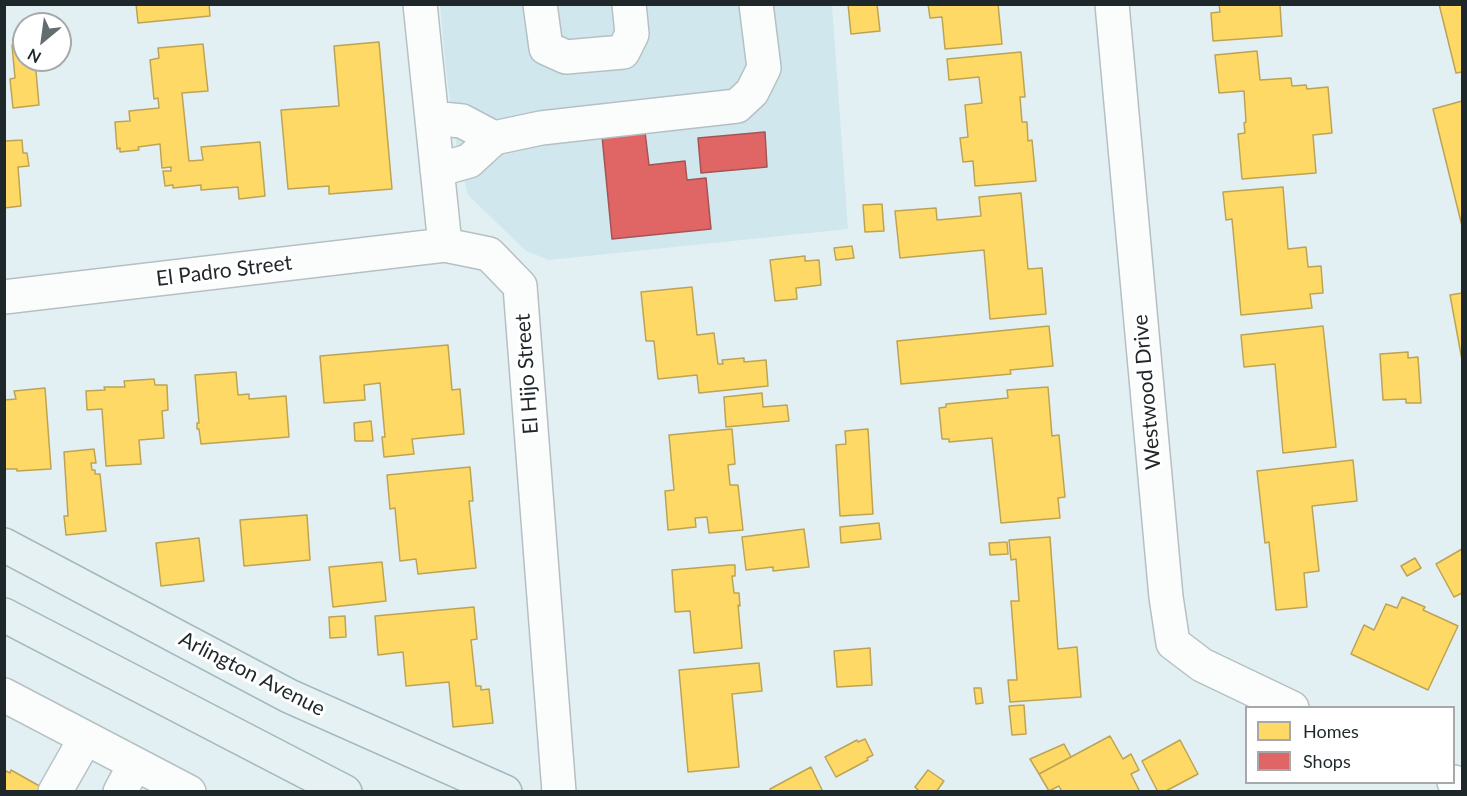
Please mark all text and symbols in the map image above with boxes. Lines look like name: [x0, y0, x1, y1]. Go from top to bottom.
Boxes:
north arrow: [12, 12, 72, 72]
text: N: [24, 45, 44, 68]
street label: El Padro Street: [155, 250, 293, 292]
street label: El Hijo Street: [510, 313, 544, 435]
street label: Westwood Drive: [1128, 313, 1166, 471]
street label: Arlington Avenue: [175, 626, 329, 722]
legend: [1245, 706, 1455, 784]
text: Homes: [1303, 720, 1359, 742]
text: Shops: [1303, 750, 1351, 772]

